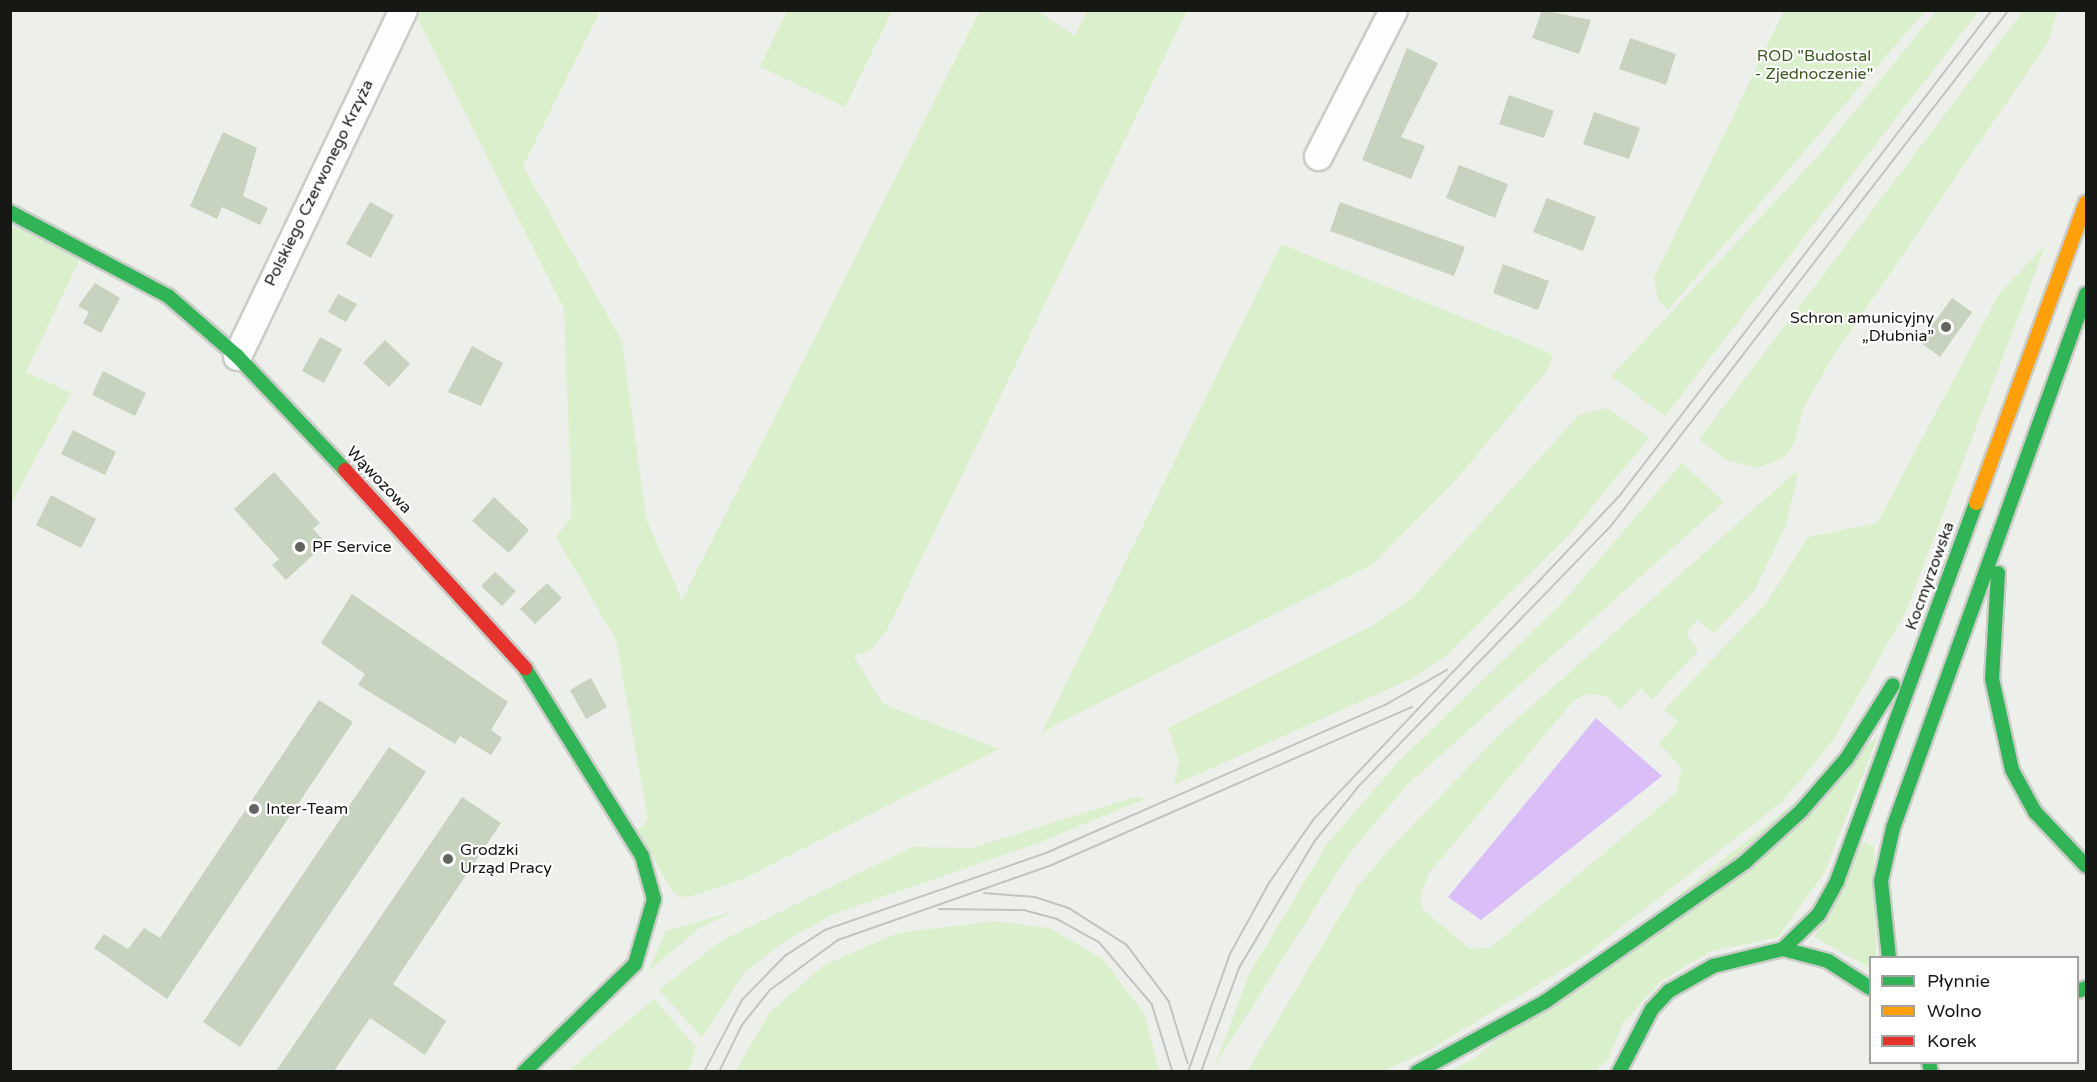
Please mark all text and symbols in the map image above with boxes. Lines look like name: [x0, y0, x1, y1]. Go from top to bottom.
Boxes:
park label: ROD "Budostal - Zjednoczenie": [1755, 46, 1873, 84]
street label: Polskiego Czerwonego Krzyża: [261, 77, 377, 289]
place label: Schron amunicyjny „Dłubnia”: [1790, 308, 1934, 346]
marker: Schron amunicyjny „Dłubnia”: [1939, 320, 1953, 334]
street label: Wąwozowa: [342, 443, 416, 517]
street label: Kocmyrzowska: [1902, 519, 1958, 633]
place label: PF Service: [312, 537, 392, 557]
marker: PF Service: [293, 540, 307, 554]
place label: Inter-Team: [266, 799, 348, 819]
marker: Inter-Team: [247, 802, 261, 816]
place label: Grodzki Urząd Pracy: [460, 840, 552, 878]
marker: Grodzki Urząd Pracy: [441, 852, 455, 866]
legend: [1869, 956, 2079, 1064]
text: Płynnie: [1927, 970, 1990, 992]
text: Wolno: [1927, 1000, 1982, 1022]
text: Korek: [1927, 1030, 1977, 1052]

